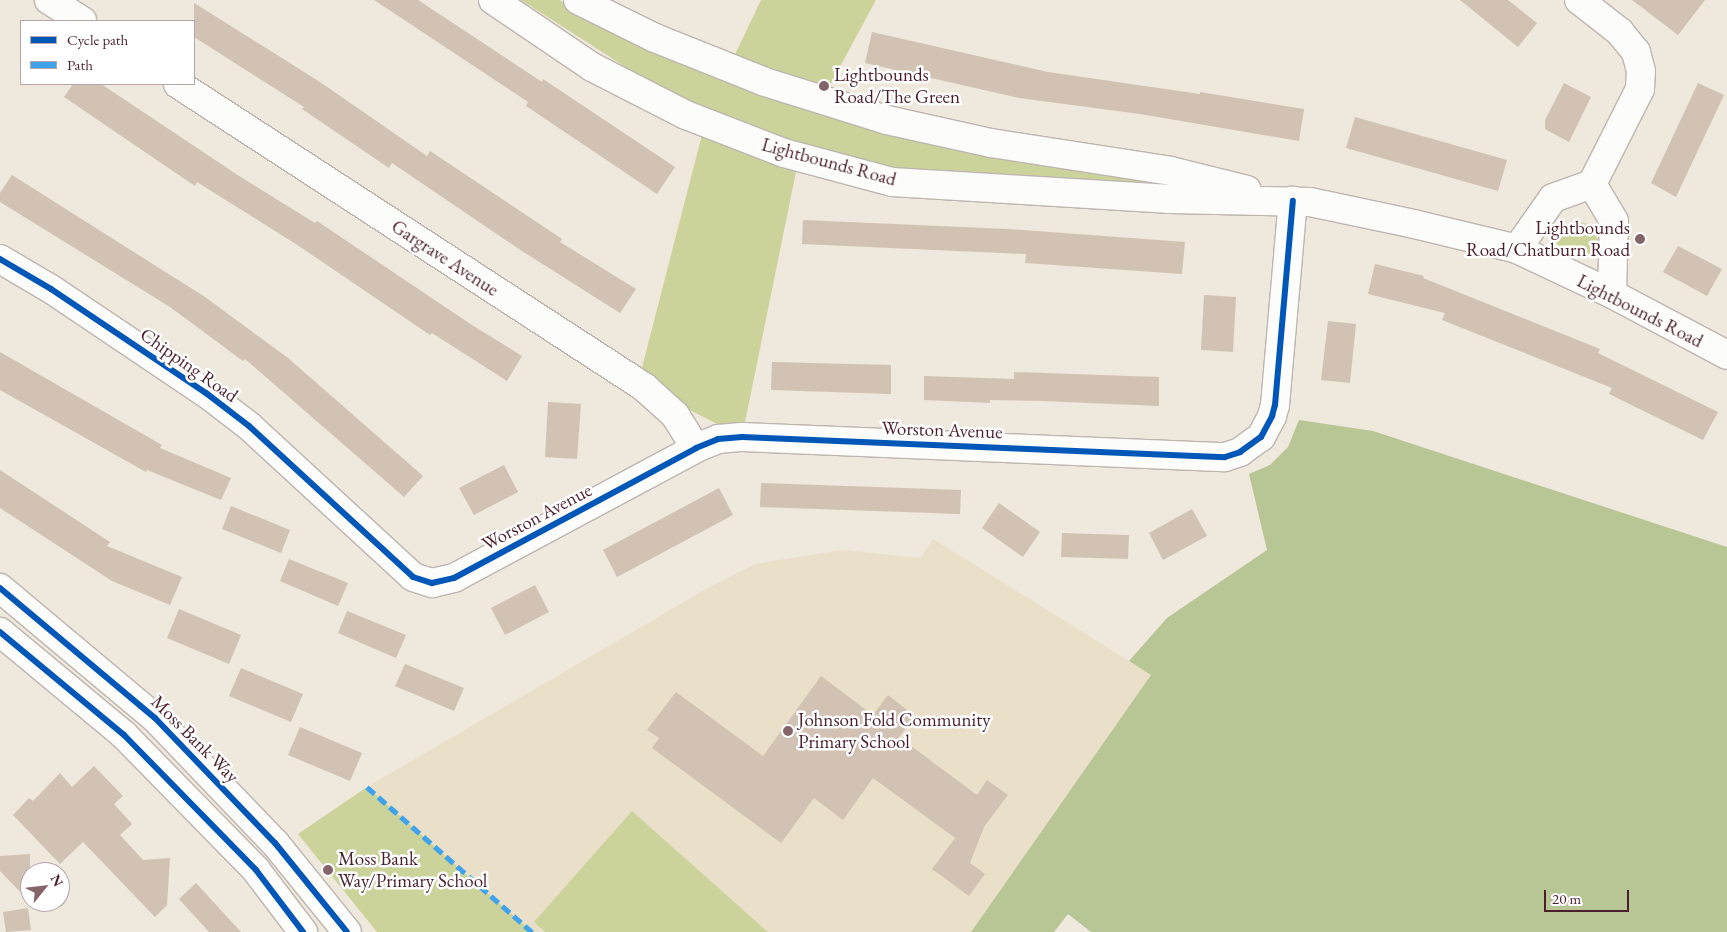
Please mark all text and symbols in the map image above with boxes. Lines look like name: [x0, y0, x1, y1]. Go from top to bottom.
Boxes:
legend: [20, 20, 195, 85]
text: Cycle path: [67, 30, 128, 49]
text: Path: [67, 55, 93, 74]
place label: Lightbounds Road/The Green: [834, 64, 960, 108]
marker: Lightbounds Road/The Green: [818, 80, 830, 92]
street label: Lightbounds Road: [759, 133, 899, 191]
street label: Gargrave Avenue: [387, 215, 503, 301]
place label: Lightbounds Road/Chatburn Road: [1466, 217, 1630, 261]
marker: Lightbounds Road/Chatburn Road: [1634, 233, 1646, 245]
street label: Lightbounds Road: [1573, 269, 1707, 353]
street label: Chipping Road: [136, 323, 242, 407]
street label: Worston Avenue: [881, 416, 1003, 444]
street label: Worston Avenue: [478, 479, 596, 555]
street label: Moss Bank Way: [146, 690, 244, 788]
place label: Johnson Fold Community Primary School: [798, 709, 990, 753]
marker: Johnson Fold Community Primary School: [782, 725, 794, 737]
place label: Moss Bank Way/Primary School: [338, 848, 487, 892]
north arrow: [20, 862, 70, 912]
marker: Moss Bank Way/Primary School: [322, 864, 334, 876]
text: N: [47, 871, 68, 890]
scale bar: [1547, 880, 1632, 912]
text: 20 m: [1552, 889, 1581, 908]

